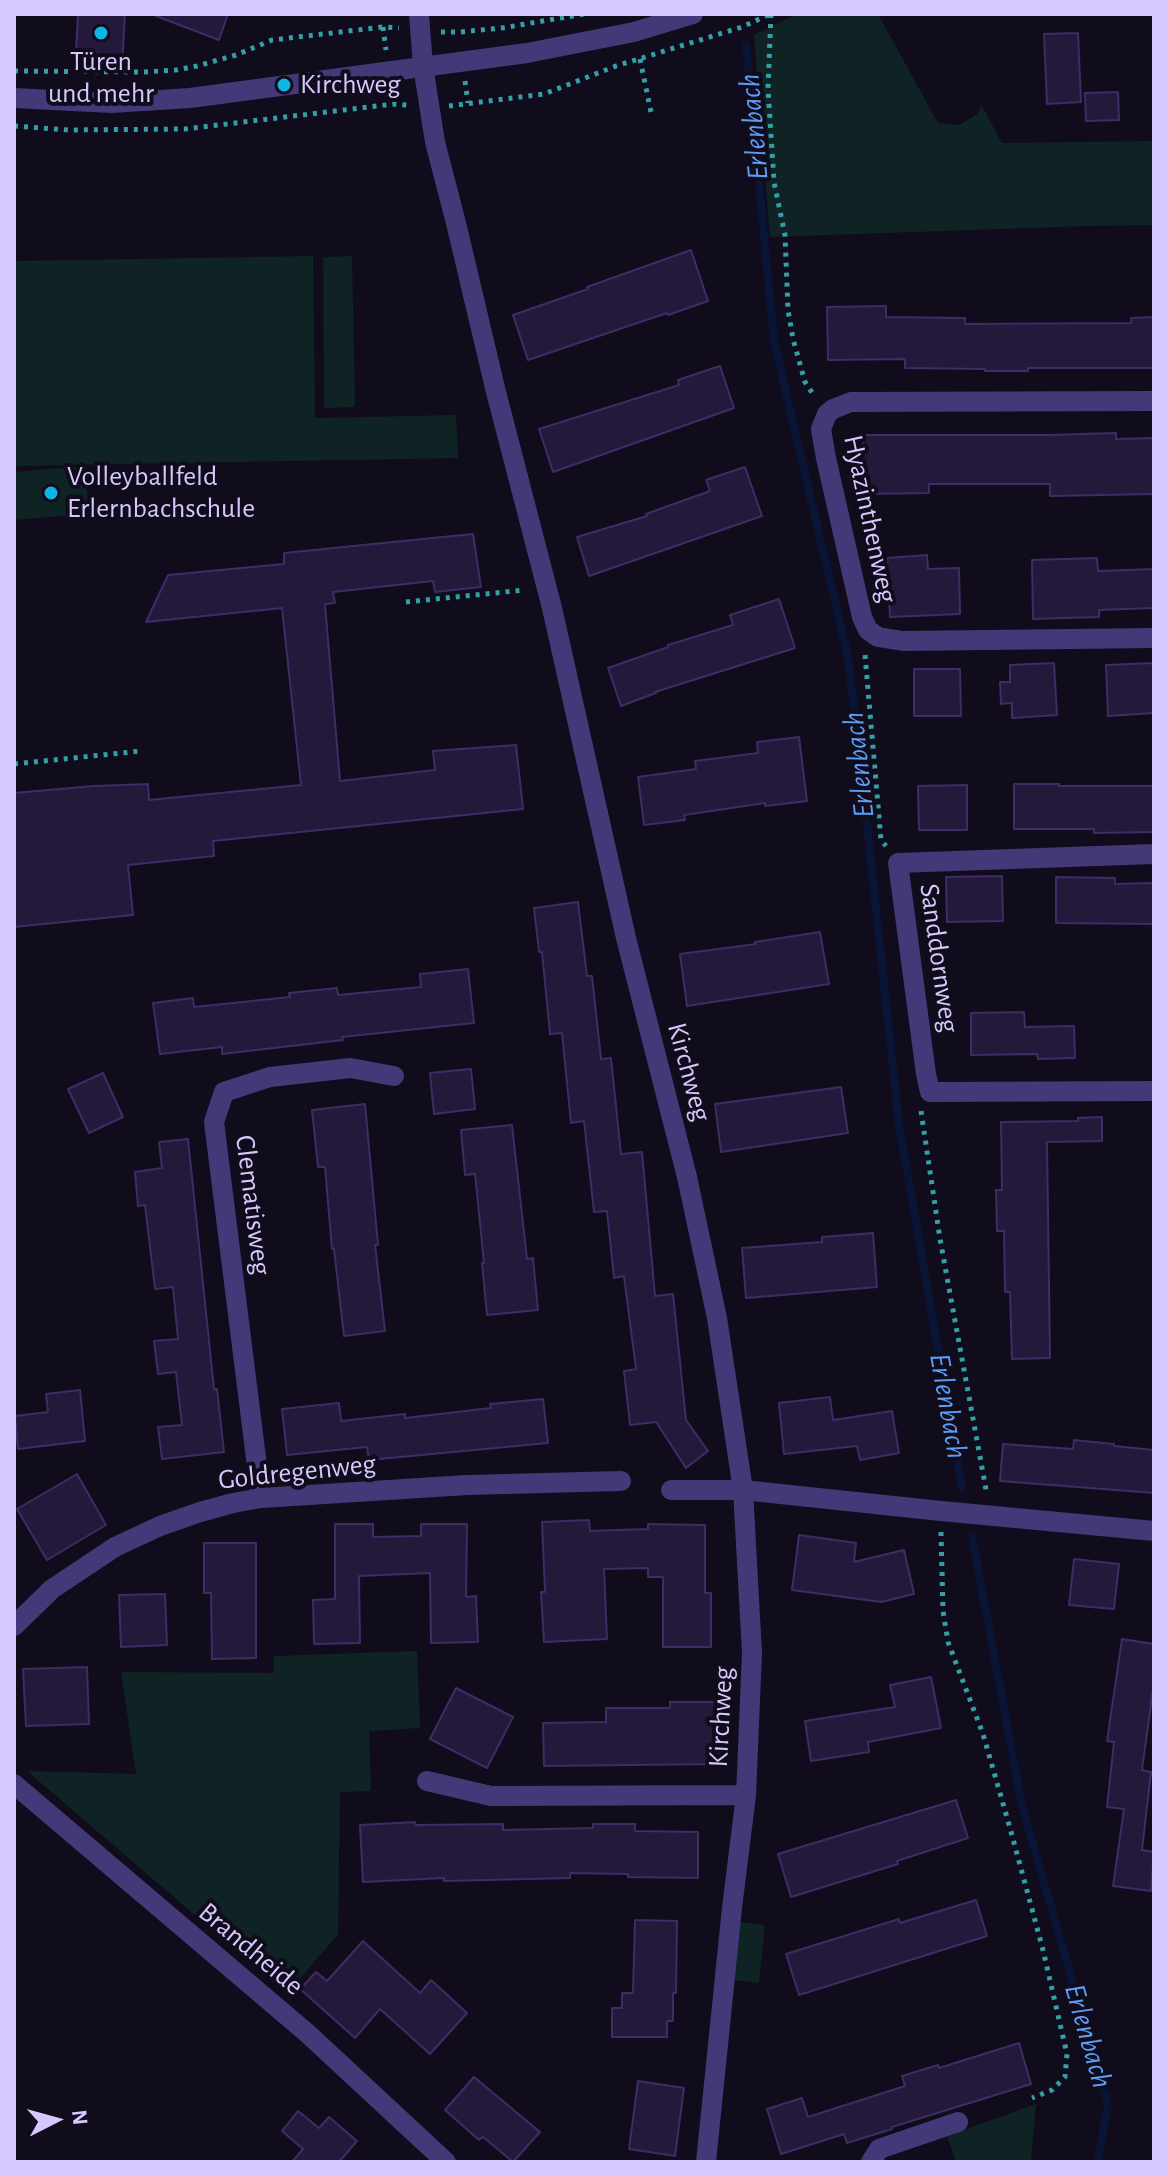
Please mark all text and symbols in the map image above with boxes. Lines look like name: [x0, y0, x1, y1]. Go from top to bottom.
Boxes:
marker: Türen und mehr: [92, 24, 110, 42]
place label: Türen und mehr: [48, 45, 154, 111]
place label: Kirchweg: [300, 68, 401, 102]
water label: Erlenbach: [731, 72, 777, 182]
marker: Kirchweg: [275, 76, 293, 94]
street label: Hyazinthenweg: [836, 432, 904, 606]
place label: Volleyballfeld Erlernbachschule: [67, 460, 255, 526]
marker: Volleyballfeld Erlernbachschule: [42, 484, 60, 502]
water label: Erlenbach: [836, 710, 882, 820]
street label: Sanddornweg: [912, 881, 966, 1035]
street label: Kirchweg: [660, 1019, 718, 1125]
street label: Clematisweg: [228, 1133, 278, 1277]
water label: Erlenbach: [921, 1350, 975, 1462]
street label: Goldregenweg: [217, 1447, 377, 1497]
street label: Kirchweg: [702, 1666, 740, 1768]
street label: Brandheide: [192, 1895, 310, 2003]
water label: Erlenbach: [1056, 1980, 1120, 2092]
north arrow: [16, 2080, 96, 2160]
text: N: [68, 2109, 92, 2126]

